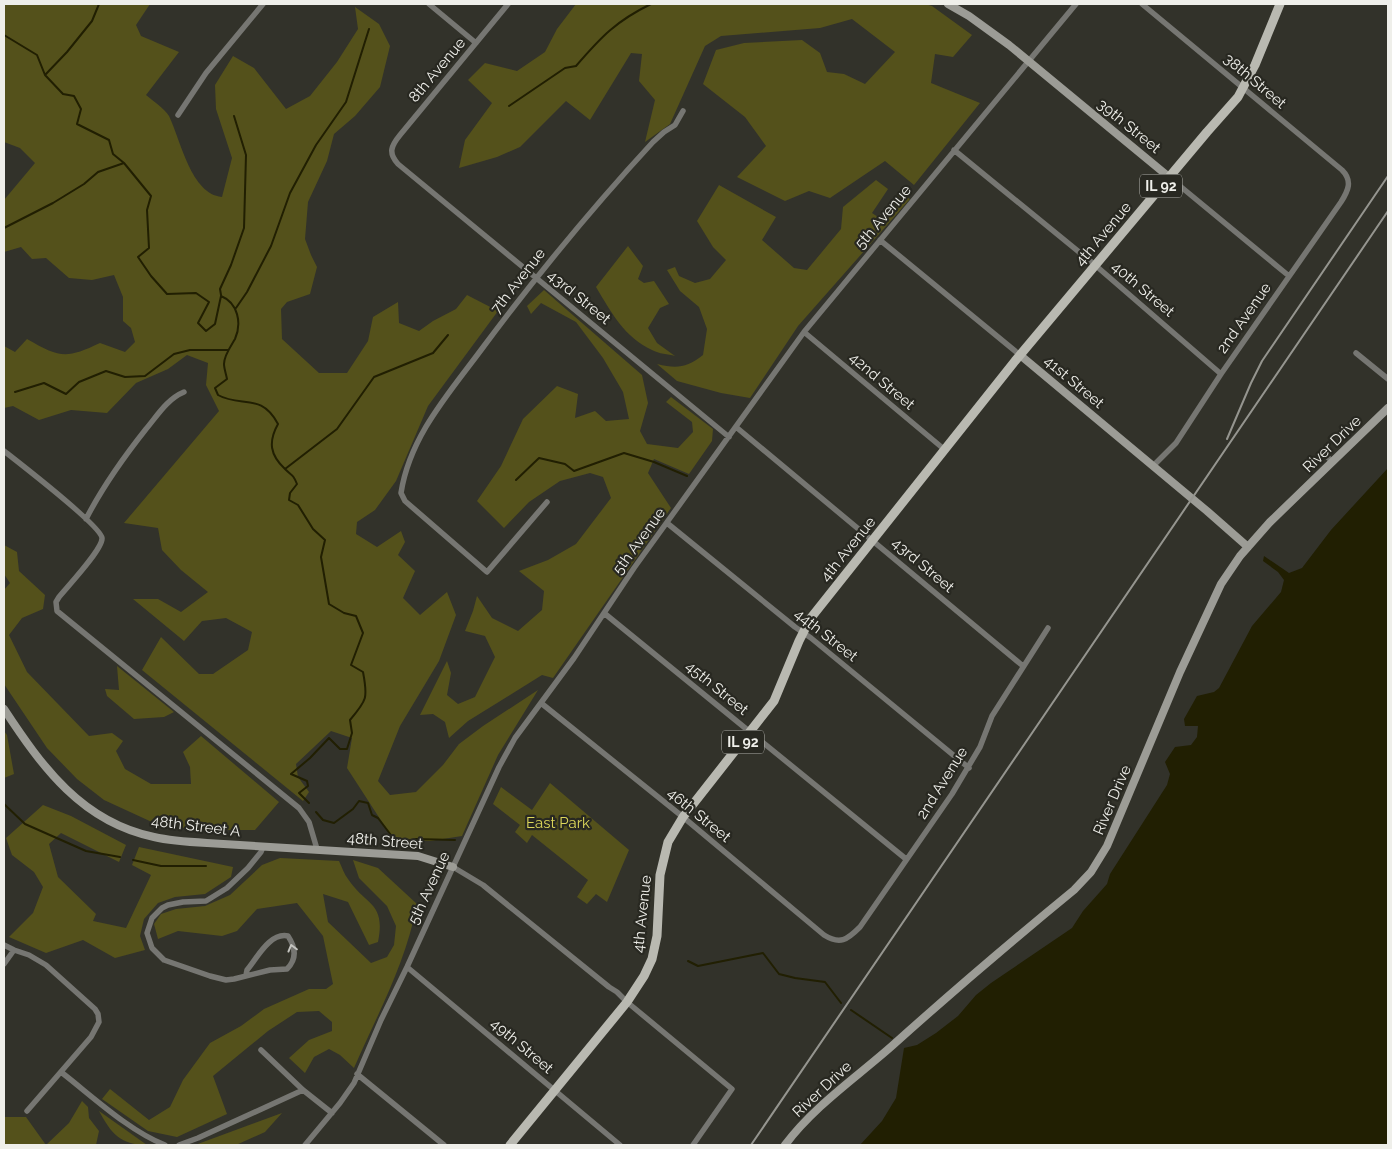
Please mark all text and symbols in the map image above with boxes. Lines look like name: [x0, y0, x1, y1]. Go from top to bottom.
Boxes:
street label: 8th Avenue: [405, 34, 469, 106]
street label: 38th Street: [1220, 50, 1290, 112]
street label: 39th Street: [1094, 95, 1164, 157]
road number: IL 92: [1140, 175, 1182, 198]
street label: 5th Avenue: [851, 181, 915, 253]
street label: 4th Avenue: [1071, 198, 1135, 270]
street label: 7th Avenue: [487, 245, 549, 317]
street label: 40th Street: [1108, 257, 1178, 321]
street label: 43rd Street: [544, 266, 614, 328]
street label: 2nd Avenue: [1213, 279, 1275, 357]
street label: 42nd Street: [846, 349, 918, 413]
street label: 41st Street: [1041, 352, 1107, 412]
street label: River Drive: [1299, 412, 1365, 476]
street label: 5th Avenue: [609, 504, 669, 578]
street label: 4th Avenue: [816, 513, 880, 585]
street label: 43rd Street: [888, 534, 958, 596]
street label: 44th Street: [791, 605, 861, 665]
street label: 45th Street: [682, 657, 752, 719]
road number: IL 92: [722, 730, 764, 754]
street label: 2nd Avenue: [913, 743, 971, 822]
street label: River Drive: [1089, 762, 1135, 838]
street label: 46th Street: [664, 784, 734, 846]
street label: 48th Street A: [150, 812, 242, 840]
park label: East Park: [526, 814, 590, 832]
street label: 48th Street: [346, 829, 424, 853]
street label: 5th Avenue: [404, 849, 454, 927]
street label: 4th Avenue: [629, 874, 655, 954]
one-way arrow: [288, 944, 298, 953]
street label: 49th Street: [487, 1015, 557, 1077]
street label: River Drive: [789, 1057, 855, 1121]

